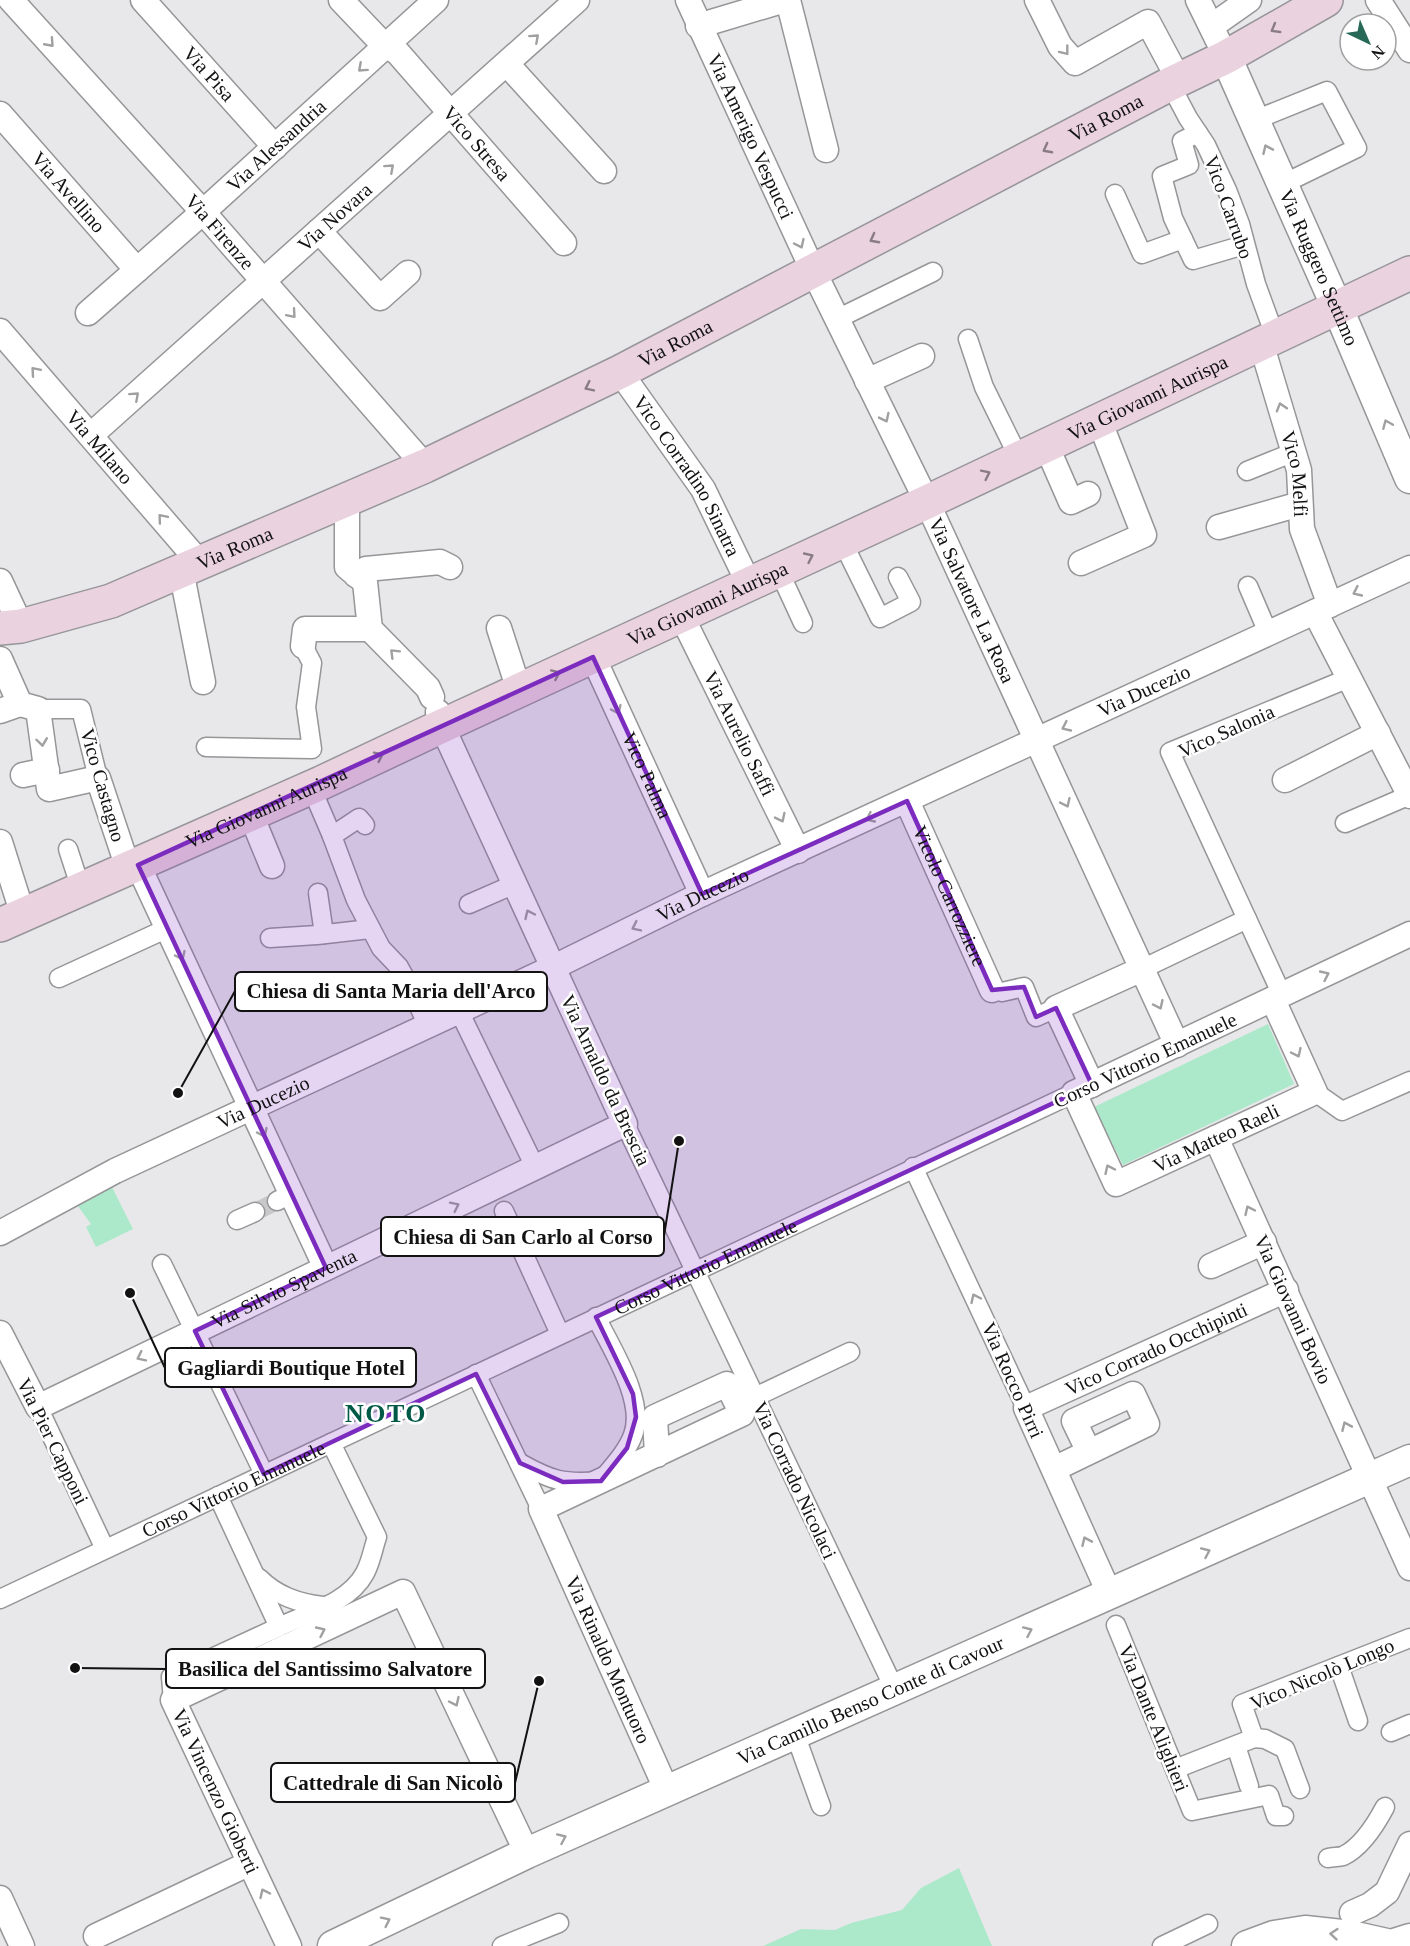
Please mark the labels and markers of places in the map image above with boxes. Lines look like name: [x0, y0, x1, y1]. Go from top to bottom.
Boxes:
callout: Chiesa di Santa Maria dell'Arco: [235, 972, 547, 1011]
callout: Chiesa di San Carlo al Corso: [381, 1217, 664, 1256]
callout: Gagliardi Boutique Hotel: [165, 1348, 416, 1387]
callout: Basilica del Santissimo Salvatore: [166, 1649, 485, 1688]
callout: Cattedrale di San Nicolò: [271, 1763, 515, 1802]

